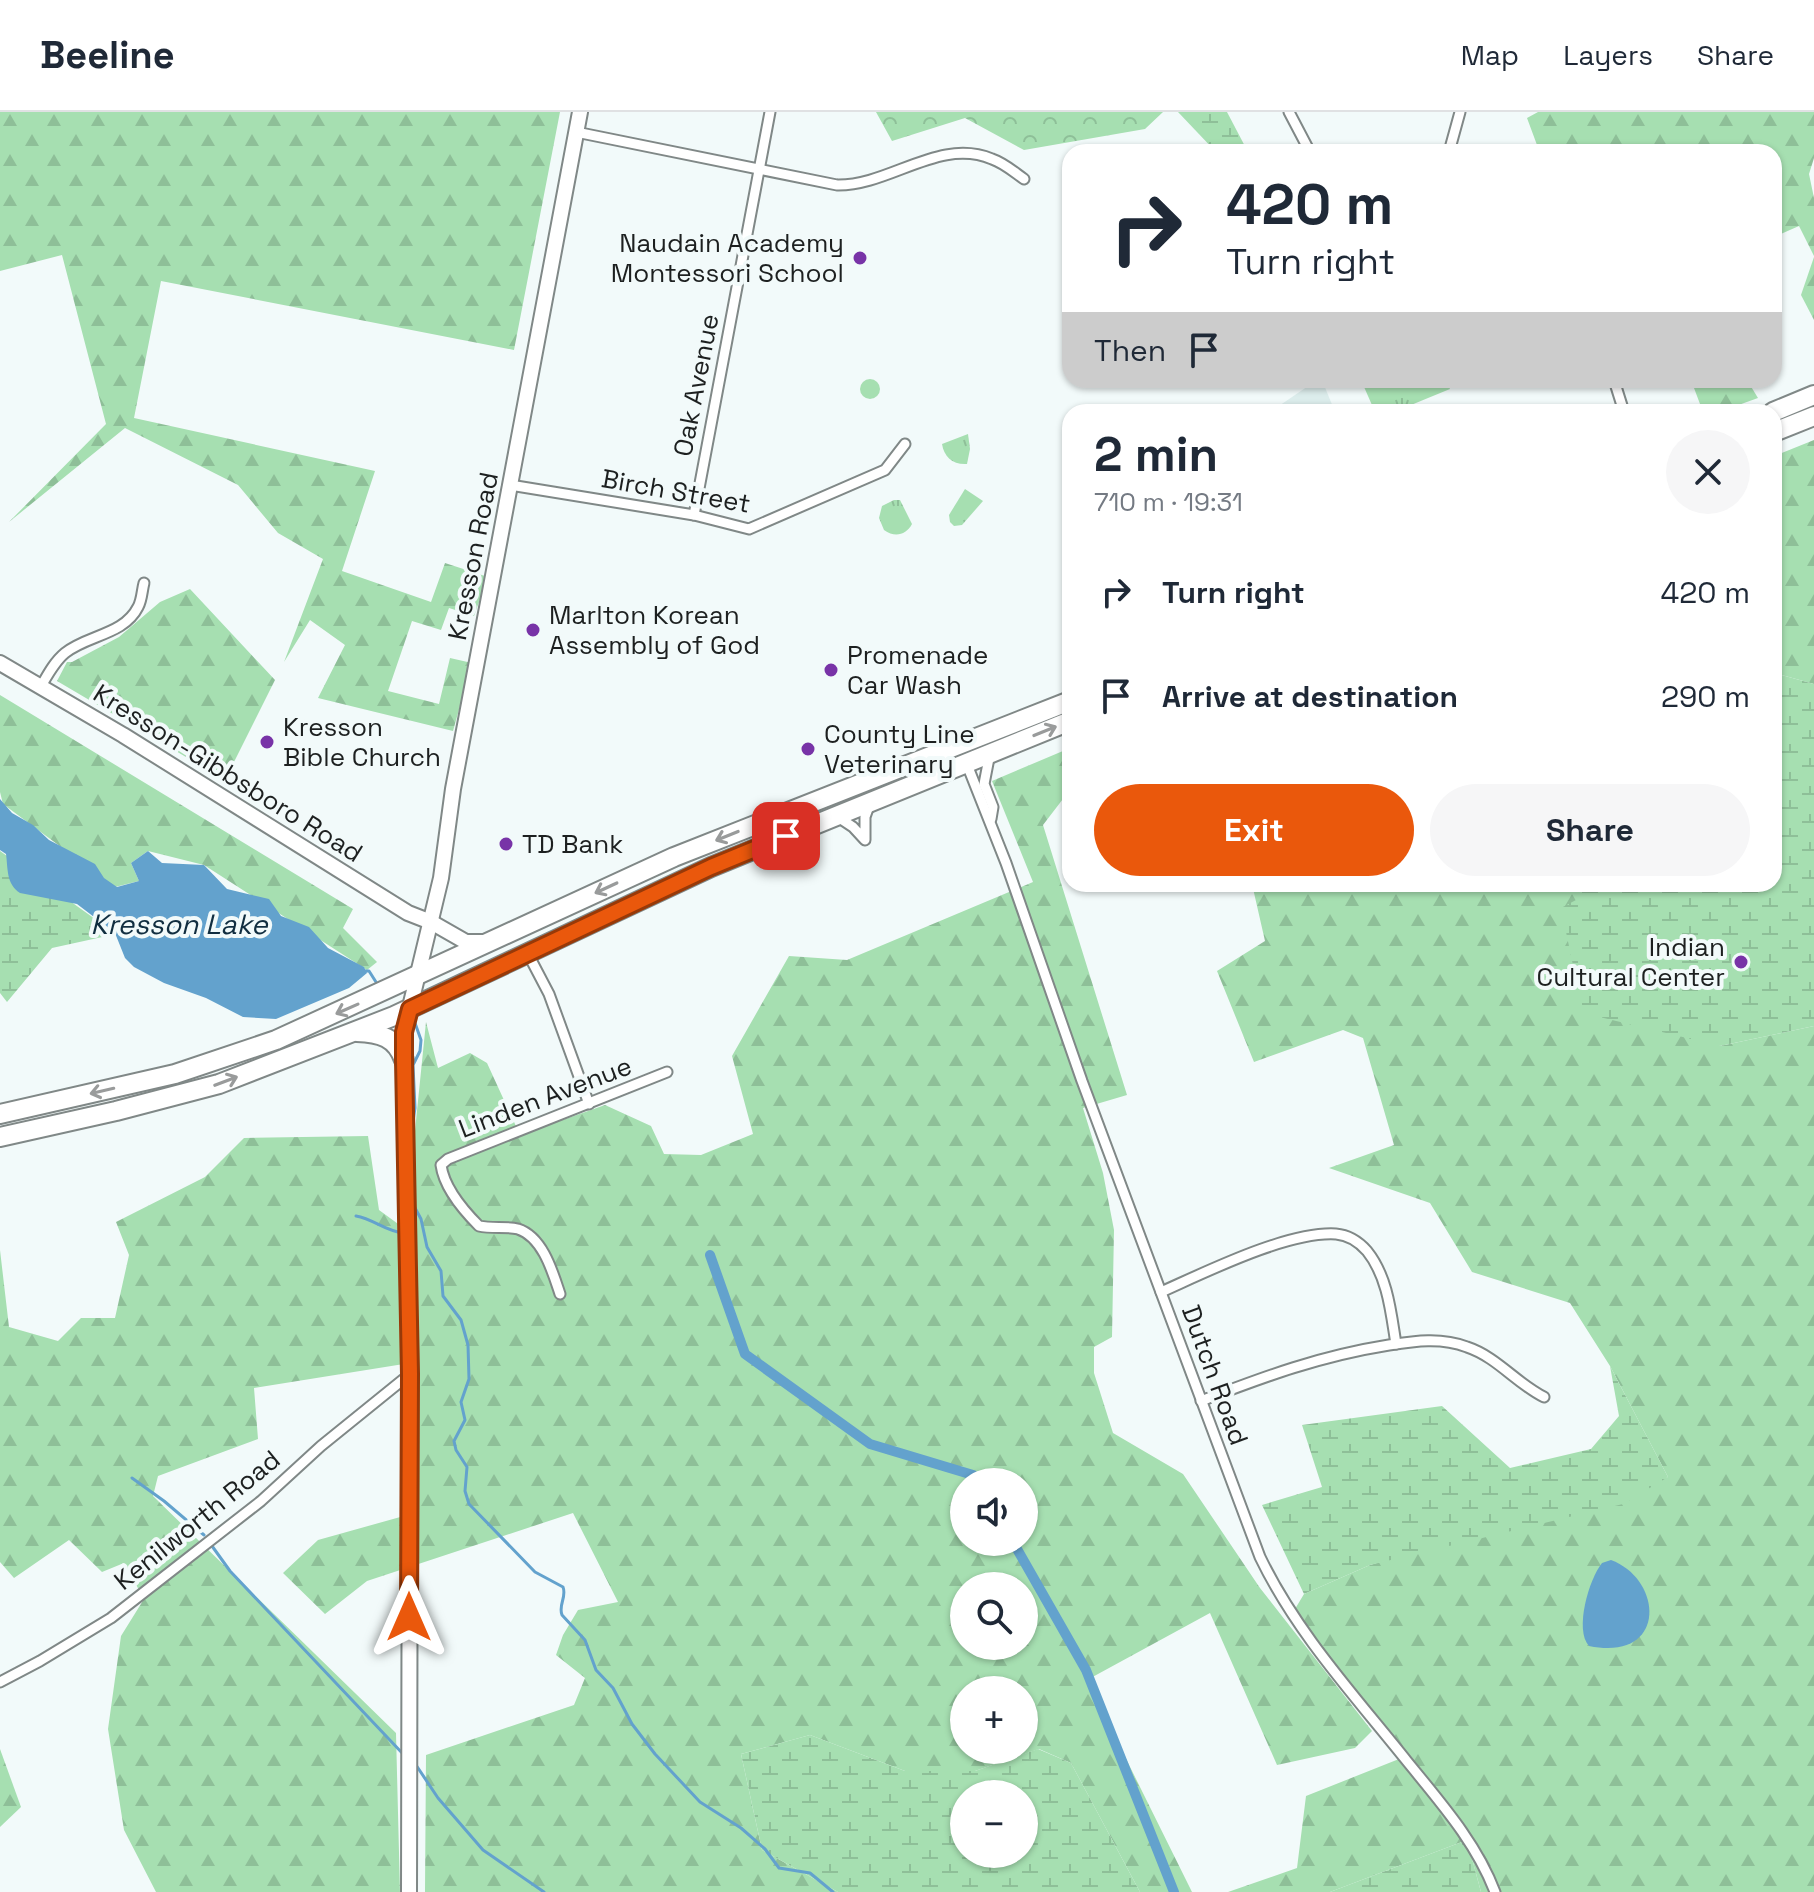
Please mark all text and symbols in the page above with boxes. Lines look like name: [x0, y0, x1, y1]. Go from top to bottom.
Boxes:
text: Beeline: [40, 31, 175, 79]
text: Map: [1461, 37, 1519, 73]
text: Layers: [1563, 37, 1653, 73]
text: Share: [1697, 37, 1774, 73]
text: 420 m: [1226, 169, 1393, 240]
icon: right: [1094, 176, 1198, 280]
place label: Naudain Academy Montessori School: [611, 226, 844, 290]
text: Turn right: [1226, 239, 1395, 285]
marker: Naudain Academy Montessori School: [851, 249, 869, 267]
street label: Oak Avenue: [666, 311, 726, 459]
icon: arrive: [1182, 328, 1226, 372]
text: Then: [1094, 331, 1166, 370]
text: 2 min: [1094, 424, 1218, 485]
button: close: [1666, 430, 1750, 514]
street label: Birch Street: [599, 461, 753, 521]
street label: Kresson Road: [440, 469, 506, 643]
text: 710 m · 19:31: [1094, 485, 1243, 519]
icon: right: [1094, 570, 1138, 614]
text: Turn right: [1162, 573, 1305, 612]
text: 420 m: [1660, 573, 1750, 612]
place label: Marlton Korean Assembly of God: [549, 598, 760, 662]
marker: Marlton Korean Assembly of God: [524, 621, 542, 639]
place label: Promenade Car Wash: [847, 638, 988, 702]
marker: Promenade Car Wash: [822, 661, 840, 679]
icon: arrive: [1094, 674, 1138, 718]
street label: Kresson-Gibbsboro Road: [87, 676, 369, 870]
text: Arrive at destination: [1162, 677, 1458, 716]
text: 290 m: [1661, 677, 1750, 716]
place label: Kresson Bible Church: [283, 710, 441, 774]
place label: County Line Veterinary: [824, 717, 975, 781]
one-way arrow: [1032, 722, 1057, 737]
marker: Kresson Bible Church: [258, 733, 276, 751]
marker: County Line Veterinary: [799, 740, 817, 758]
button: Exit: [1094, 784, 1414, 876]
button: Share: [1430, 784, 1750, 876]
pin: [752, 802, 820, 870]
icon: arrive: [764, 814, 808, 858]
place label: TD Bank: [522, 827, 623, 861]
one-way arrow: [715, 829, 740, 844]
marker: TD Bank: [497, 835, 515, 853]
one-way arrow: [595, 881, 619, 896]
water label: Kresson Lake: [90, 906, 269, 942]
place label: Indian Cultural Center: [1536, 930, 1725, 994]
marker: Indian Cultural Center: [1732, 953, 1750, 971]
one-way arrow: [336, 1002, 360, 1017]
street label: Linden Avenue: [454, 1048, 636, 1146]
one-way arrow: [213, 1073, 238, 1087]
one-way arrow: [89, 1085, 115, 1100]
street label: Dutch Road: [1174, 1300, 1256, 1450]
street label: Kenilworth Road: [107, 1443, 287, 1597]
map controls: [950, 1468, 1038, 1868]
button: sound: [950, 1468, 1038, 1556]
button: search: [950, 1572, 1038, 1660]
position arrow: [367, 1575, 451, 1659]
button: +: [950, 1676, 1038, 1764]
button: −: [950, 1780, 1038, 1868]

